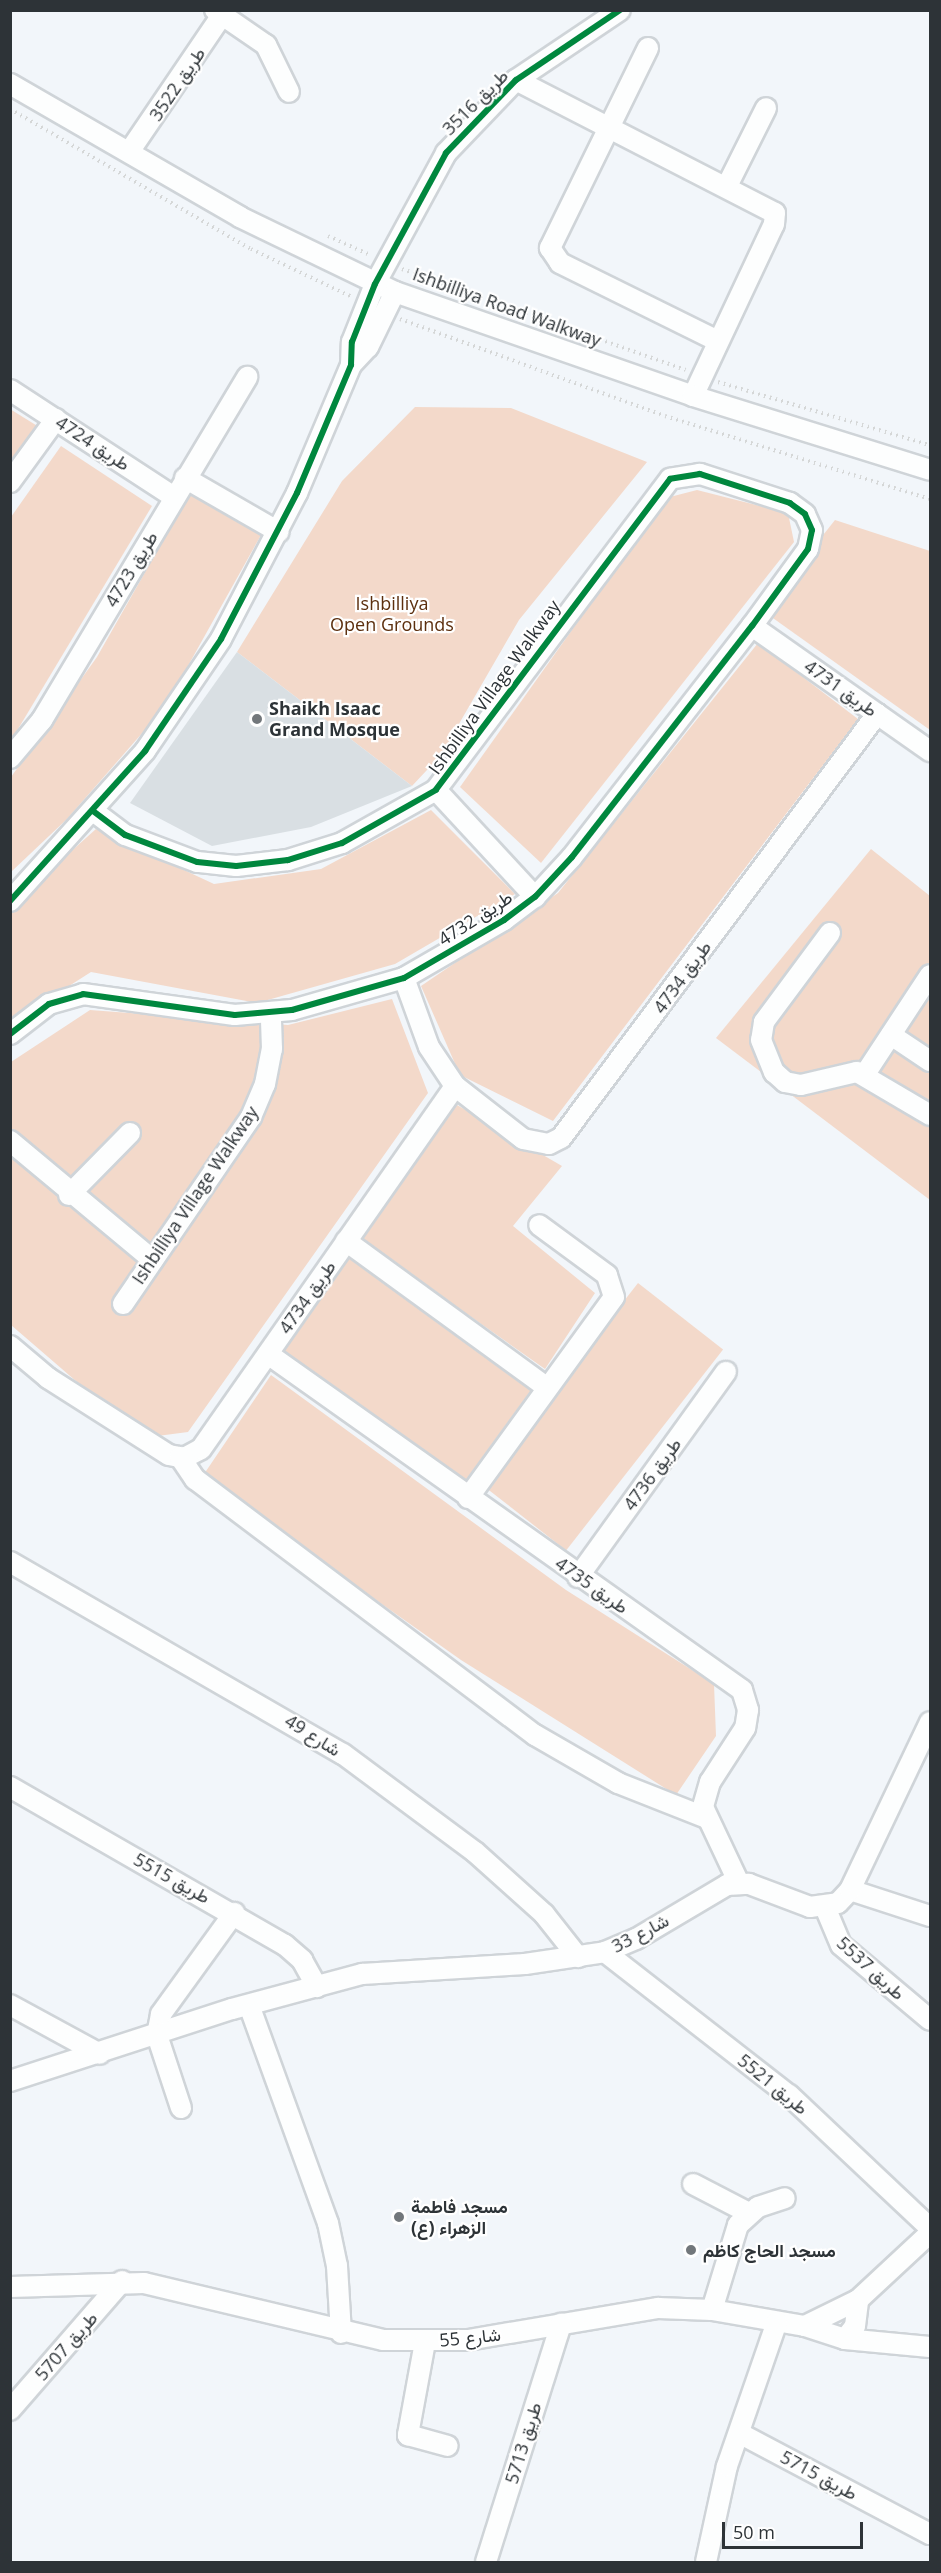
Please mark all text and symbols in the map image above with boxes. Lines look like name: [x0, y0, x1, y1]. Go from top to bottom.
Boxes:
street label: طريق 3522: [145, 43, 209, 125]
street label: طريق 3516: [438, 65, 512, 139]
street label: Ishbilliya Road Walkway: [410, 263, 604, 351]
street label: طريق 4724: [52, 411, 134, 475]
street label: طريق 4723: [100, 527, 162, 611]
park label: Ishbilliya Open Grounds: [330, 593, 454, 636]
street label: Ishbilliya Village Walkway: [424, 596, 564, 778]
street label: طريق 4731: [800, 655, 882, 721]
place label: Shaikh Isaac Grand Mosque: [269, 698, 400, 740]
marker: Shaikh Isaac Grand Mosque: [250, 712, 264, 726]
street label: طريق 4732: [434, 886, 516, 950]
street label: طريق 4734: [649, 937, 715, 1017]
street label: Ishbilliya Village Walkway: [127, 1102, 263, 1288]
street label: طريق 4734: [274, 1256, 340, 1338]
street label: طريق 4736: [619, 1434, 685, 1514]
street label: طريق 4735: [551, 1552, 633, 1618]
street label: شارع 49: [281, 1710, 345, 1760]
street label: طريق 5515: [130, 1848, 214, 1908]
street label: شارع 33: [608, 1909, 672, 1957]
street label: طريق 5537: [833, 1932, 909, 2004]
street label: طريق 5521: [734, 2049, 812, 2119]
place label: مسجد فاطمة الزهراء (ع): [411, 2196, 508, 2238]
marker: مسجد فاطمة الزهراء (ع): [392, 2210, 406, 2224]
place label: مسجد الحاج كاظم: [703, 2239, 836, 2261]
marker: مسجد الحاج كاظم: [684, 2243, 698, 2257]
street label: طريق 5707: [30, 2307, 102, 2385]
street label: شارع 55: [438, 2323, 502, 2351]
street label: طريق 5713: [500, 2400, 546, 2486]
street label: طريق 5715: [777, 2446, 861, 2504]
scale bar: [725, 2510, 866, 2548]
text: 50 m: [733, 2520, 775, 2544]

